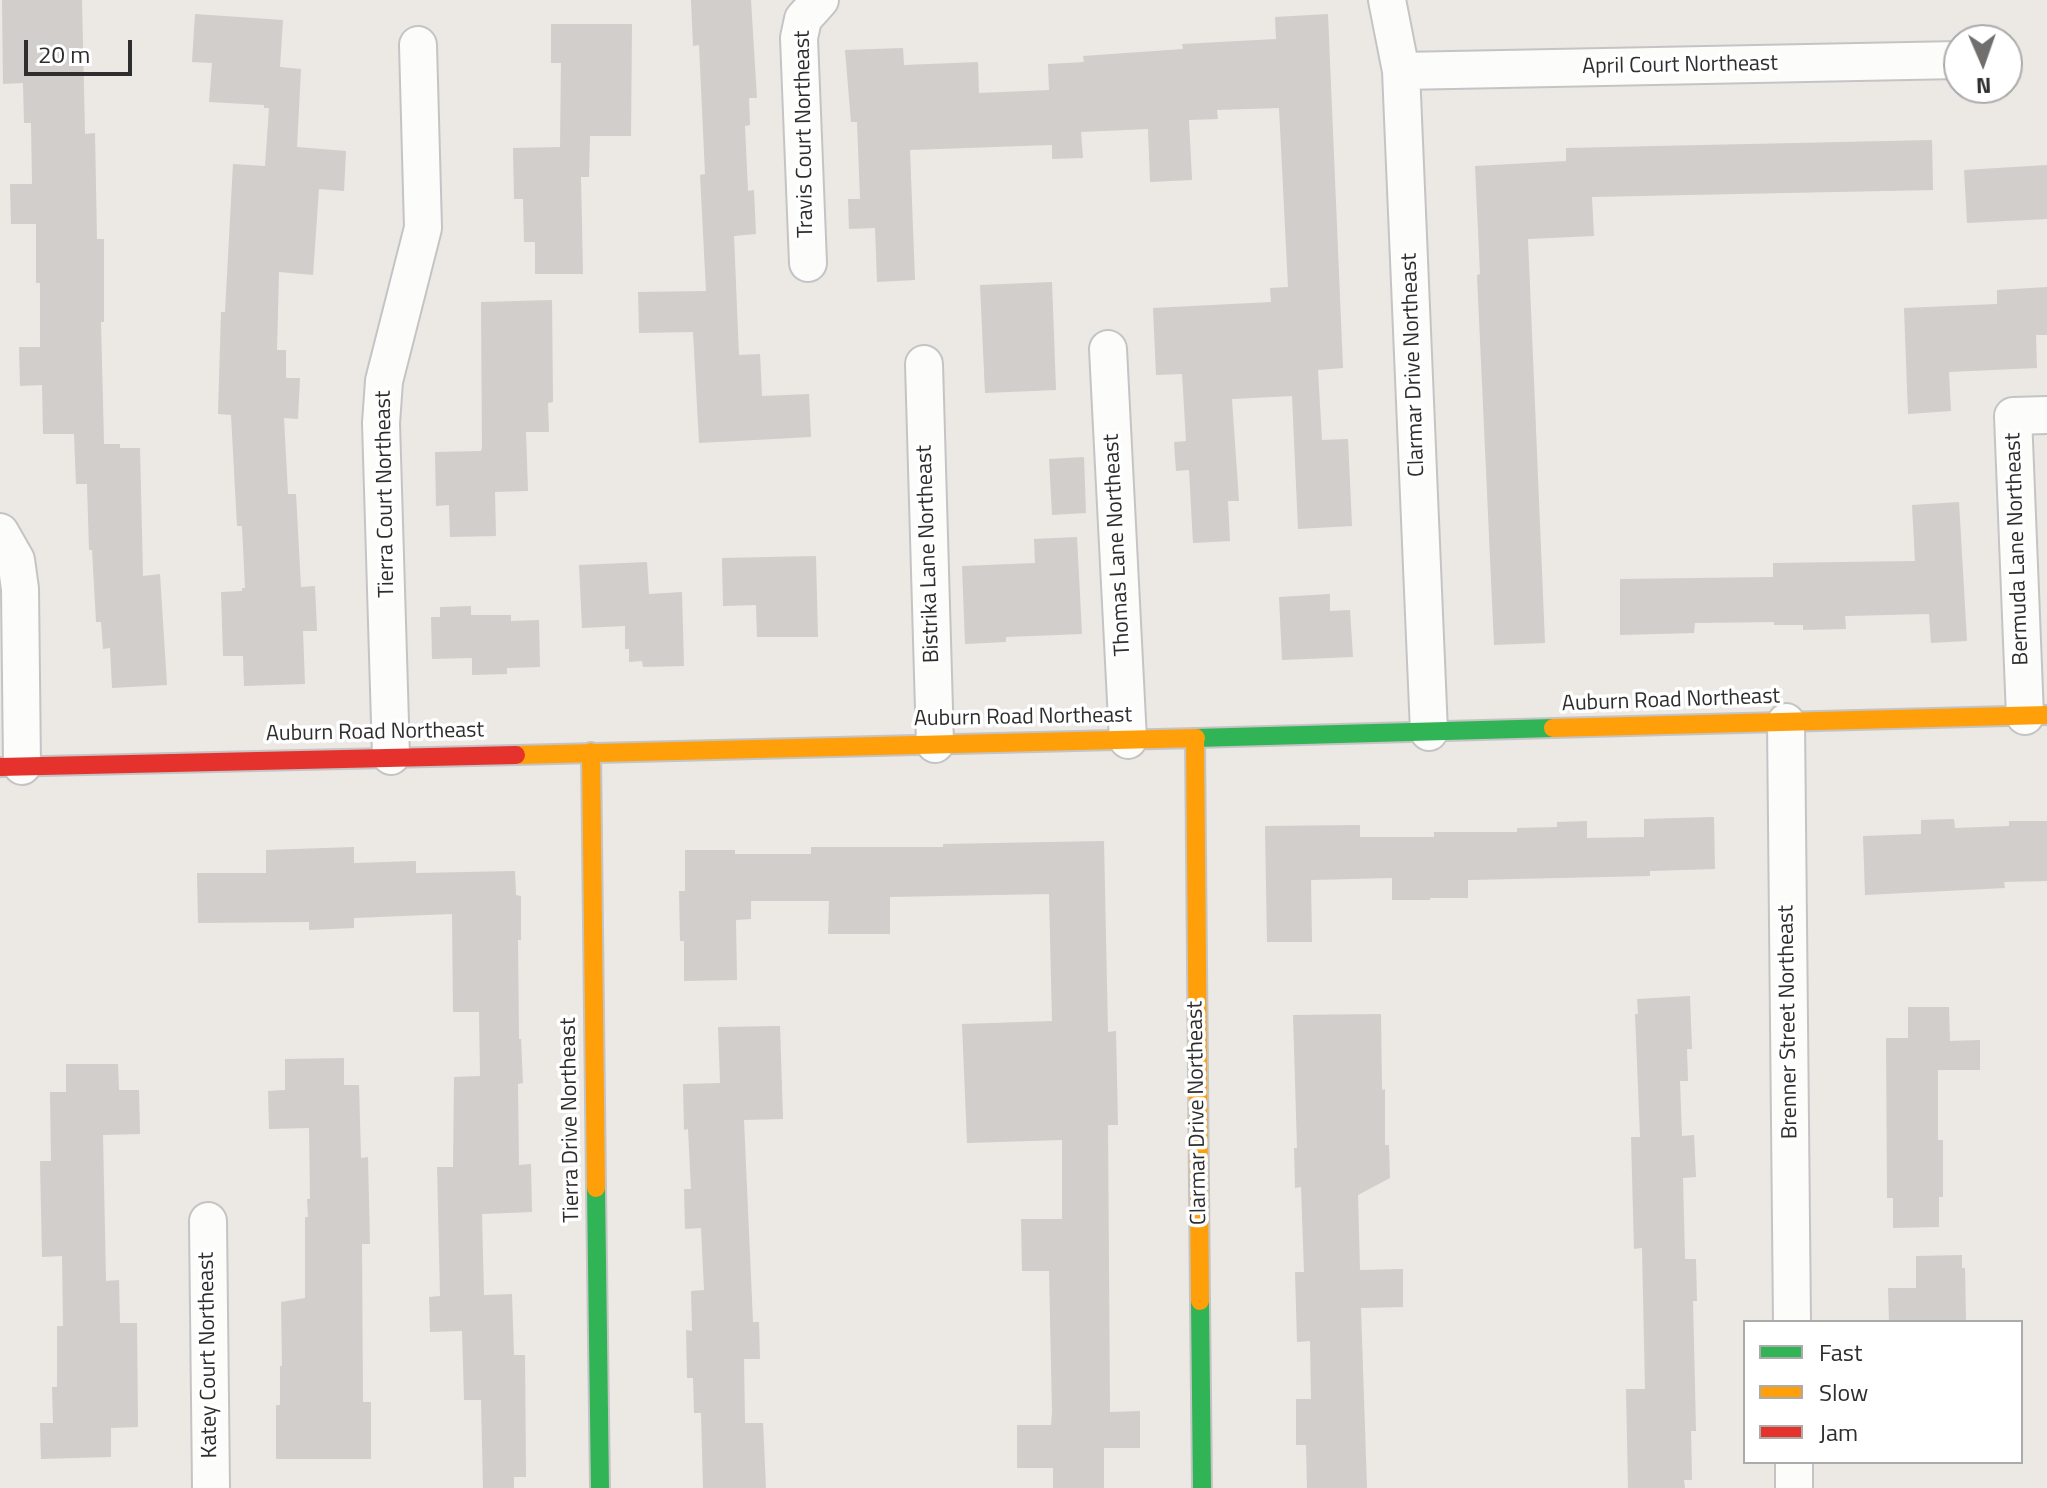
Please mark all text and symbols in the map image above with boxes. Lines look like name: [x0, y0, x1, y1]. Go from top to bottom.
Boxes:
scale bar: [28, 24, 136, 74]
north arrow: [1943, 24, 2023, 104]
street label: Travis Court Northeast: [790, 30, 820, 238]
text: 20 m: [38, 36, 90, 72]
street label: April Court Northeast: [1582, 51, 1778, 81]
text: N: [1976, 69, 1992, 103]
street label: Clarmar Drive Northeast: [1397, 253, 1431, 477]
street label: Tierra Court Northeast: [371, 390, 401, 598]
street label: Bermuda Lane Northeast: [2001, 432, 2035, 666]
street label: Thomas Lane Northeast: [1099, 433, 1137, 657]
street label: Bistrika Lane Northeast: [912, 445, 946, 663]
street label: Auburn Road Northeast: [1561, 684, 1781, 718]
street label: Auburn Road Northeast: [914, 703, 1132, 733]
street label: Auburn Road Northeast: [266, 718, 484, 748]
street label: Brenner Street Northeast: [1774, 905, 1804, 1139]
street label: Clarmar Drive Northeast: [1183, 1001, 1213, 1225]
street label: Tierra Drive Northeast: [556, 1017, 586, 1223]
street label: Katey Court Northeast: [194, 1252, 224, 1458]
legend: [1743, 1320, 2023, 1464]
text: Fast: [1819, 1334, 1862, 1370]
text: Slow: [1819, 1374, 1868, 1410]
text: Jam: [1819, 1414, 1858, 1450]

